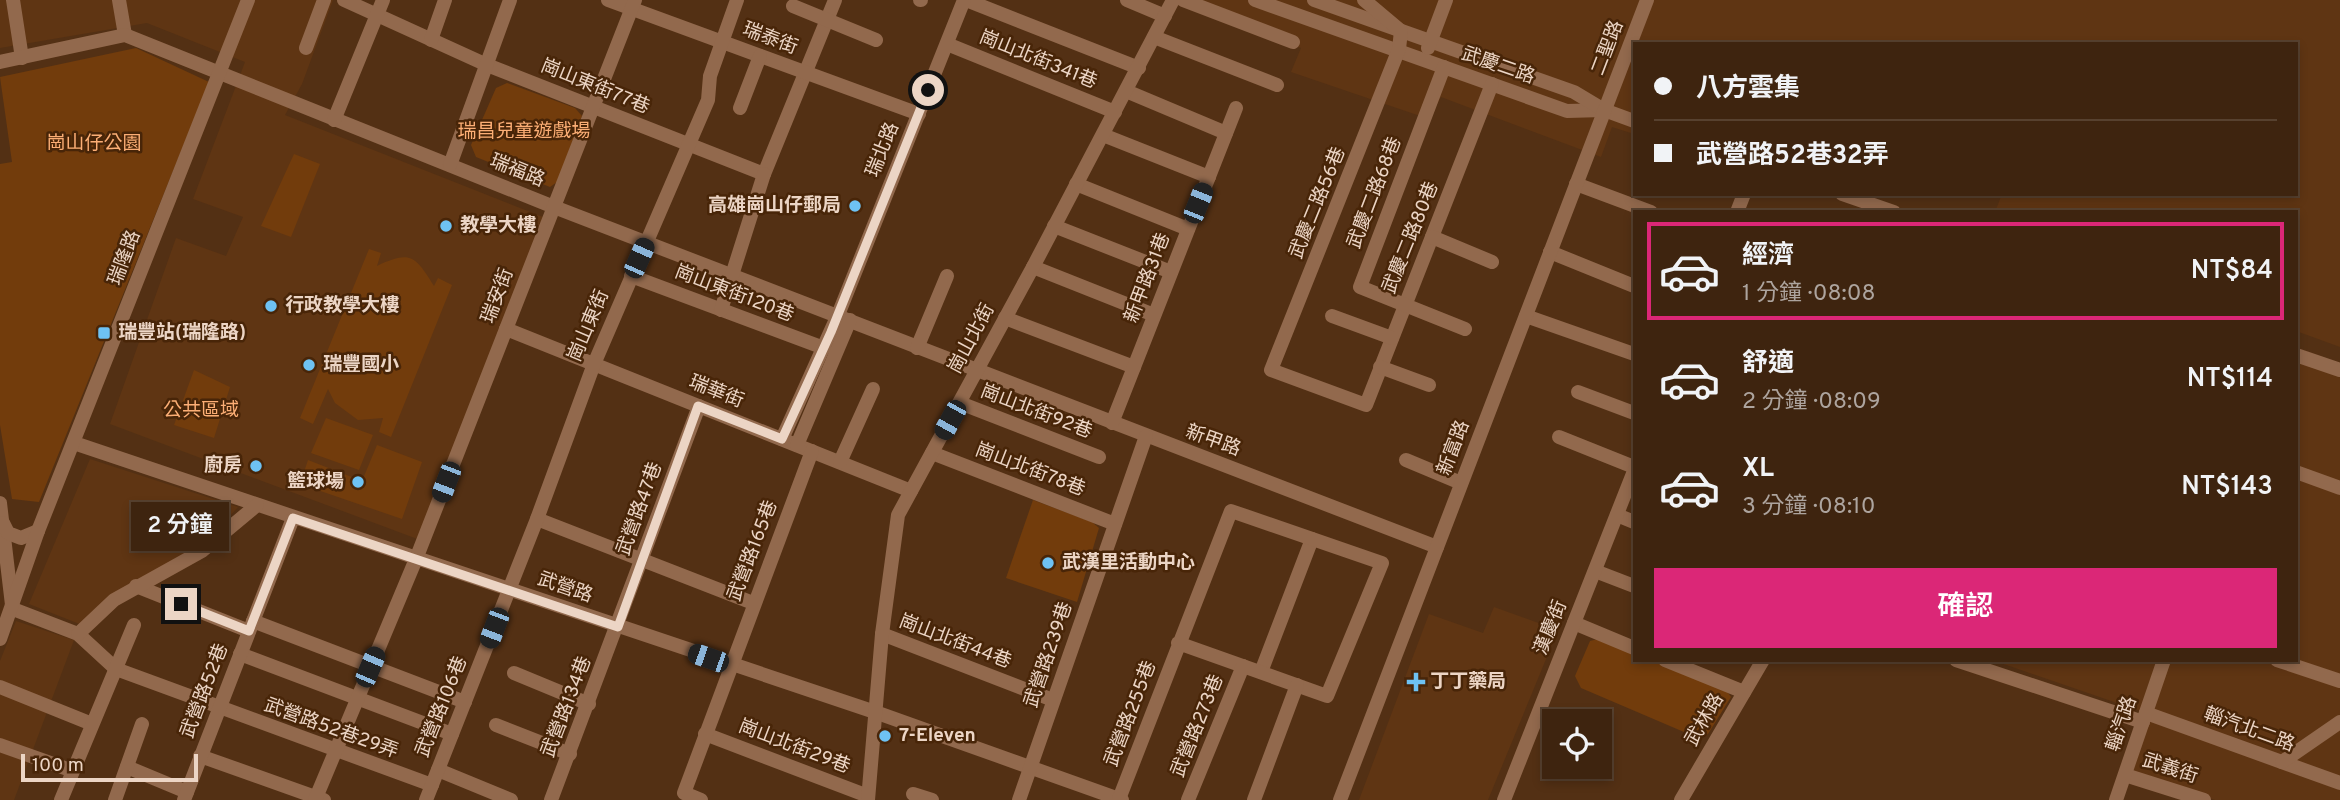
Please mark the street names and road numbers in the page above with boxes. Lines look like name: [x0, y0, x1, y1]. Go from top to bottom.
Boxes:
street label: 二聖路: [1587, 17, 1629, 79]
street label: 瑞泰街: [739, 18, 801, 60]
street label: 崗山北街341巷: [975, 25, 1101, 95]
street label: 武慶二路: [1458, 42, 1538, 90]
street label: 崗山東街77巷: [537, 54, 653, 120]
street label: 瑞北路: [861, 119, 905, 181]
street label: 武慶二路68巷: [1343, 134, 1407, 252]
street label: 武慶二路56巷: [1285, 144, 1351, 262]
street label: 瑞福路: [486, 149, 548, 193]
street label: 武慶二路80巷: [1378, 179, 1444, 297]
street label: 瑞隆路: [104, 227, 146, 289]
street label: 新甲路31巷: [1120, 230, 1176, 326]
street label: 崗山東街120巷: [671, 260, 797, 328]
street label: 瑞安街: [477, 265, 519, 327]
street label: 崗山東街: [563, 286, 615, 366]
street label: 崗山北街: [944, 300, 1000, 378]
street label: 瑞華街: [685, 370, 747, 414]
street label: 崗山北街92巷: [977, 380, 1095, 444]
street label: 新富路: [1433, 417, 1475, 479]
street label: 新甲路: [1182, 420, 1244, 462]
street label: 崗山北街78巷: [972, 438, 1088, 502]
street label: 武營路47巷: [612, 459, 668, 559]
street label: 武營路165巷: [723, 497, 783, 605]
street label: 武營路: [534, 567, 596, 609]
street label: 漢慶街: [1529, 597, 1573, 659]
street label: 武營路239巷: [1020, 599, 1078, 711]
street label: 崗山北街44巷: [895, 610, 1015, 674]
street label: 武營路52巷: [176, 640, 234, 742]
street label: 武營路106巷: [411, 653, 473, 761]
street label: 武營路134巷: [537, 653, 597, 761]
street label: 武營路255巷: [1100, 658, 1162, 770]
street label: 武營路273巷: [1167, 671, 1229, 781]
street label: 武林路: [1680, 689, 1730, 751]
street label: 輜汽路: [2101, 693, 2143, 755]
street label: 武營路52巷29弄: [261, 694, 401, 764]
street label: 輜汽北二路: [2200, 702, 2298, 758]
street label: 崗山北街29巷: [735, 715, 853, 779]
street label: 武義街: [2139, 749, 2201, 789]

